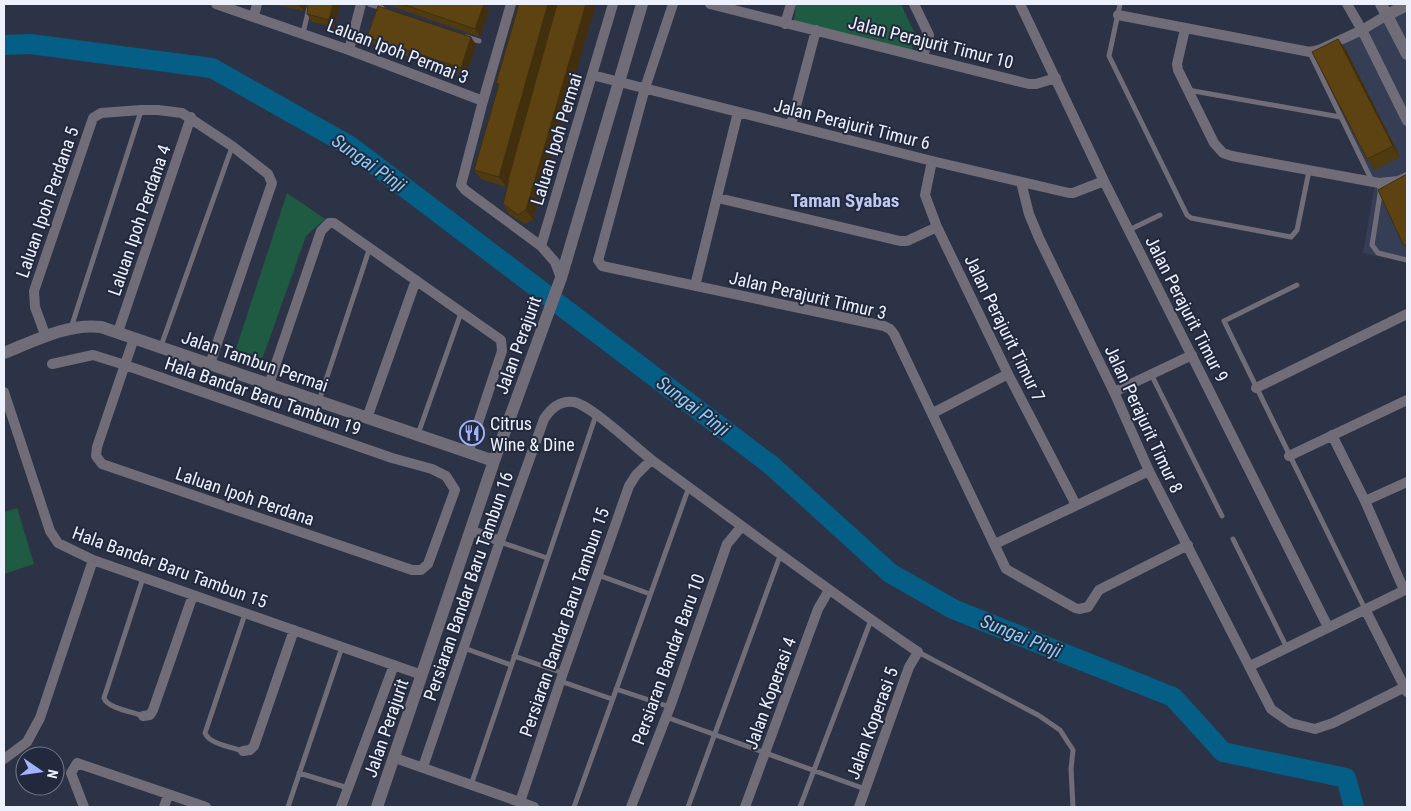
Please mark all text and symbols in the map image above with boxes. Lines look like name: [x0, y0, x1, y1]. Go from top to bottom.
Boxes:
street label: Jalan Perajurit Timur 10: [846, 11, 1016, 73]
street label: Laluan Ipoh Permai 3: [324, 14, 472, 88]
street label: Laluan Ipoh Permai: [526, 71, 586, 207]
street label: Jalan Perajurit Timur 6: [771, 94, 933, 154]
street label: Laluan Ipoh Perdana 5: [11, 124, 83, 280]
water label: Sungai Pinji: [327, 129, 411, 197]
street label: Laluan Ipoh Perdana 4: [103, 142, 175, 298]
district label: Taman Syabas: [790, 189, 900, 212]
street label: Jalan Perajurit Timur 9: [1141, 233, 1233, 385]
street label: Jalan Perajurit Timur 7: [960, 251, 1050, 405]
street label: Jalan Perajurit Timur 3: [727, 267, 889, 323]
street label: Jalan Perajurit: [491, 293, 545, 397]
street label: Jalan Tambun Permai: [179, 326, 331, 396]
street label: Jalan Perajurit Timur 8: [1101, 342, 1187, 496]
street label: Hala Bandar Baru Tambun 19: [162, 353, 364, 439]
water label: Sungai Pinji: [652, 371, 735, 441]
place label: Citrus Wine & Dine: [490, 413, 575, 455]
restaurant icon: Citrus Wine & Dine: [459, 420, 485, 446]
street label: Laluan Ipoh Perdana: [173, 462, 317, 530]
street label: Persiaran Bandar Baru Tambun 16: [419, 469, 517, 703]
street label: Persiaran Bandar Baru Tambun 15: [515, 505, 613, 739]
street label: Hala Bandar Baru Tambun 15: [70, 522, 271, 612]
street label: Persiaran Bandar Baru 10: [627, 571, 709, 747]
water label: Sungai Pinji: [977, 609, 1066, 663]
street label: Jalan Koperasi 4: [740, 634, 800, 752]
street label: Jalan Koperasi 5: [842, 664, 902, 782]
street label: Jalan Perajurit: [359, 676, 413, 780]
north arrow: [15, 746, 65, 796]
text: N: [44, 768, 61, 780]

